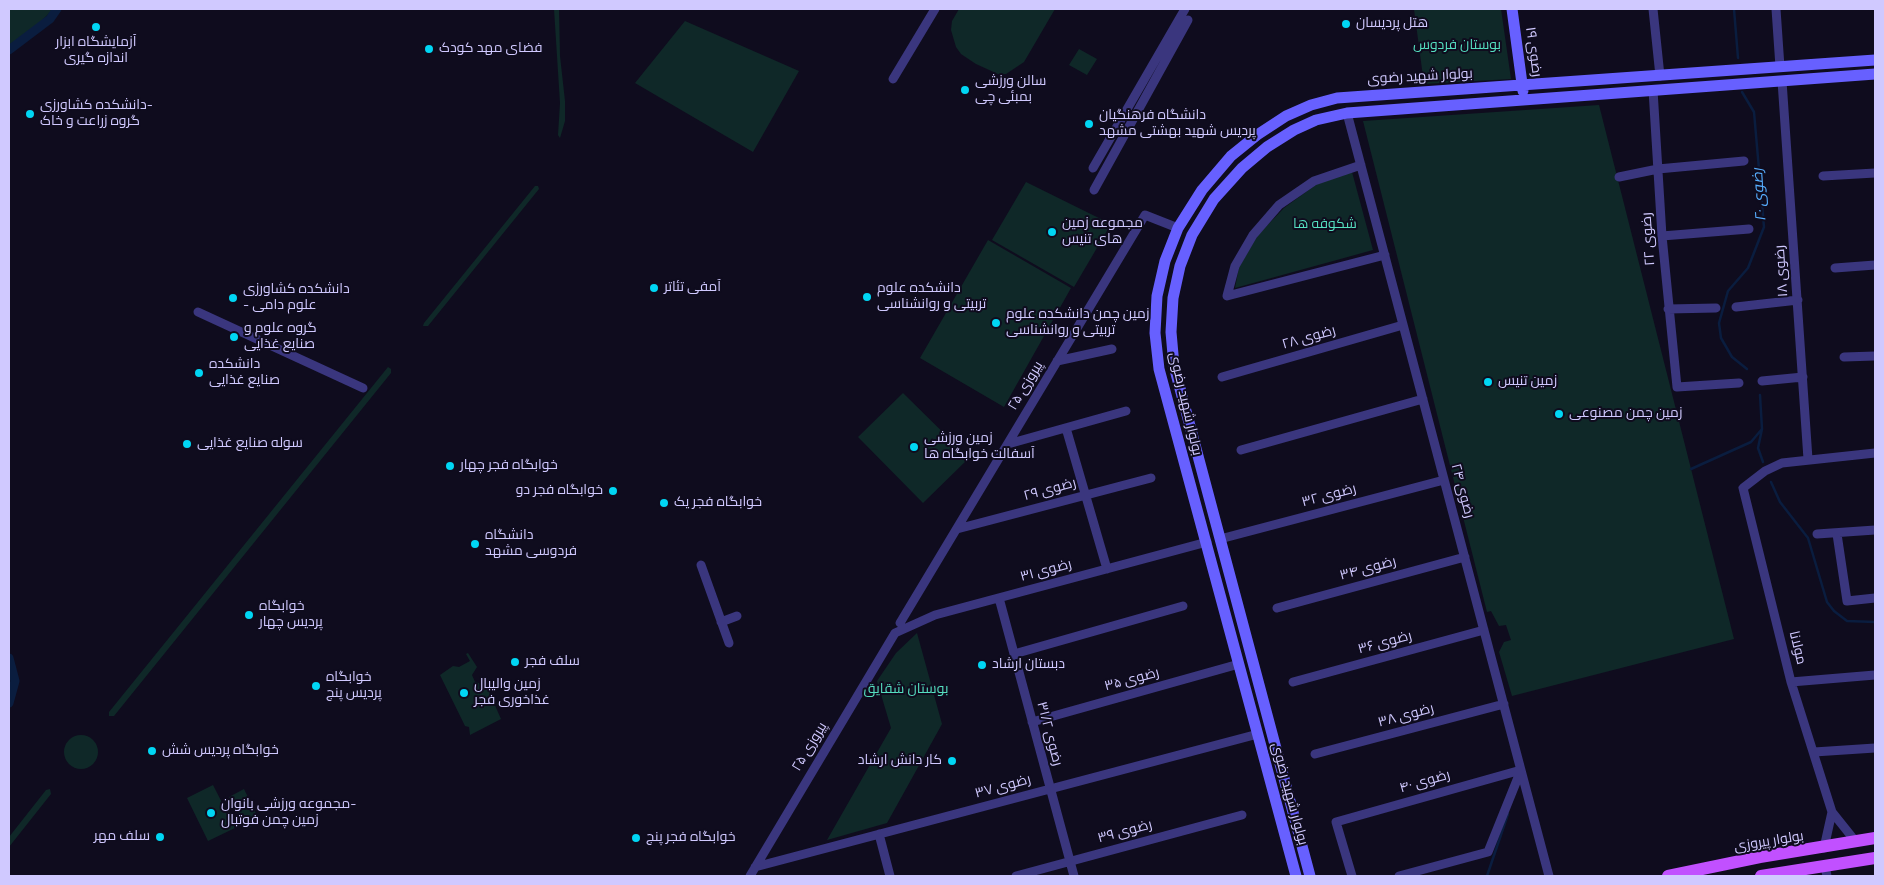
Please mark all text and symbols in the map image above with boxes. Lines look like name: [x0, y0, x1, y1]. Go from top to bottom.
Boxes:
place label: هتل پردیسان: [1356, 16, 1428, 32]
marker: هتل پردیسان: [1340, 18, 1352, 30]
marker: آزمایشگاه ابزار اندازه گیری: [90, 21, 102, 33]
street label: رضوی ۱۹: [1521, 26, 1545, 78]
place label: آزمایشگاه ابزار اندازه گیری: [56, 35, 136, 68]
park label: بوستان فردوس: [1413, 38, 1501, 54]
place label: فضای مهد کودک: [439, 41, 543, 57]
marker: فضای مهد کودک: [423, 43, 435, 55]
street label: بولوار شهید رضوی: [1367, 66, 1473, 88]
place label: سالن ورزشی بمبئی چی: [975, 74, 1046, 106]
marker: سالن ورزشی بمبئی چی: [959, 84, 971, 96]
place label: دانشکده کشاورزی- گروه زراعت و خاک: [40, 98, 153, 130]
marker: دانشکده کشاورزی- گروه زراعت و خاک: [24, 108, 36, 120]
place label: دانشگاه فرهنگیان پردیس شهید بهشتی مشهد: [1099, 108, 1256, 140]
marker: دانشگاه فرهنگیان پردیس شهید بهشتی مشهد: [1083, 118, 1095, 130]
water label: رضوی ۲۰: [1749, 168, 1771, 222]
street label: رضوی ۲۲: [1639, 212, 1659, 266]
place label: مجموعه زمین های تنیس: [1062, 216, 1143, 248]
park label: شکوفه ها: [1293, 217, 1357, 233]
marker: مجموعه زمین های تنیس: [1046, 226, 1058, 238]
street label: رضوی ۱۸: [1772, 245, 1792, 297]
place label: آمفی تئاتر: [664, 280, 721, 296]
place label: دانشکده علوم تربیتی و روانشناسی: [877, 281, 986, 314]
place label: دانشکده کشاورزی - علوم دامی: [243, 282, 350, 314]
marker: آمفی تئاتر: [648, 282, 660, 294]
marker: دانشکده علوم تربیتی و روانشناسی: [861, 291, 873, 303]
marker: دانشکده کشاورزی - علوم دامی: [227, 292, 239, 304]
place label: زمین چمن دانشکده علوم تربیتی و روانشناسی: [1006, 307, 1149, 340]
marker: زمین چمن دانشکده علوم تربیتی و روانشناسی: [990, 317, 1002, 329]
place label: گروه علوم و صنایع غذایی: [244, 321, 317, 354]
street label: رضوی ۲۸: [1280, 322, 1338, 354]
marker: گروه علوم و صنایع غذایی: [228, 331, 240, 343]
street label: بولوار شهید رضوی: [1165, 351, 1205, 457]
place label: دانشکده صنایع غذایی: [209, 357, 280, 390]
street label: پیروزی ۲۵: [1005, 359, 1047, 413]
marker: دانشکده صنایع غذایی: [193, 367, 205, 379]
place label: زمین تنیس: [1498, 374, 1557, 390]
marker: زمین تنیس: [1482, 376, 1494, 388]
place label: زمین چمن مصنوعی: [1569, 406, 1683, 422]
marker: زمین چمن مصنوعی: [1553, 408, 1565, 420]
place label: زمین ورزشی آسفالت خوابگاه ها: [924, 431, 1035, 464]
place label: سوله صنایع غذایی: [197, 436, 303, 452]
marker: سوله صنایع غذایی: [181, 438, 193, 450]
marker: زمین ورزشی آسفالت خوابگاه ها: [908, 441, 920, 453]
place label: خوابگاه فجر چهار: [460, 458, 558, 474]
marker: خوابگاه فجر چهار: [444, 460, 456, 472]
street label: رضوی ۲۴: [1447, 462, 1477, 520]
street label: رضوی ۲۹: [1022, 475, 1078, 505]
street label: رضوی ۳۲: [1300, 481, 1358, 511]
place label: خوابگاه فجر دو: [516, 483, 603, 499]
marker: خوابگاه فجر دو: [607, 485, 619, 497]
place label: خوابگاه فجر یک: [674, 495, 762, 511]
marker: خوابگاه فجر یک: [658, 497, 670, 509]
place label: دانشگاه فردوسی مشهد: [485, 528, 577, 560]
marker: دانشگاه فردوسی مشهد: [469, 538, 481, 550]
street label: رضوی ۳۴: [1338, 553, 1398, 585]
street label: رضوی ۳۱: [1018, 556, 1074, 586]
place label: خوابگاه پردیس چهار: [259, 599, 323, 632]
marker: خوابگاه پردیس چهار: [243, 609, 255, 621]
street label: رضوی ۳۶: [1356, 628, 1414, 658]
street label: مولانا: [1785, 629, 1809, 667]
place label: سلف فجر: [525, 654, 580, 670]
marker: سلف فجر: [509, 656, 521, 668]
place label: دبستان ارشاد: [992, 657, 1065, 673]
marker: دبستان ارشاد: [976, 659, 988, 671]
street label: رضوی ۳۵: [1103, 665, 1161, 695]
place label: خوابگاه پردیس پنج: [326, 670, 382, 702]
place label: زمین والیبال غذاخوری فجر: [474, 677, 550, 710]
marker: خوابگاه پردیس پنج: [310, 680, 322, 692]
park label: بوستان شقایق: [864, 682, 948, 698]
marker: زمین والیبال غذاخوری فجر: [458, 687, 470, 699]
street label: رضوی ۳۱/۲: [1032, 700, 1066, 768]
street label: رضوی ۳۸: [1376, 700, 1436, 732]
street label: پیروزی ۲۵: [789, 720, 831, 774]
street label: بولوار شهید رضوی: [1267, 741, 1311, 847]
place label: خوابگاه پردیس شش: [162, 743, 279, 759]
marker: خوابگاه پردیس شش: [146, 745, 158, 757]
place label: کار دانش ارشاد: [858, 753, 942, 769]
marker: کار دانش ارشاد: [946, 755, 958, 767]
street label: رضوی ۴۰: [1398, 767, 1452, 797]
street label: رضوی ۳۷: [973, 771, 1033, 803]
place label: مجموعه ورزشی بانوان- زمین چمن فوتبال: [221, 797, 356, 830]
marker: مجموعه ورزشی بانوان- زمین چمن فوتبال: [205, 807, 217, 819]
street label: رضوی ۳۹: [1096, 817, 1154, 847]
street label: بولوار پیروزی: [1733, 828, 1805, 856]
place label: سلف مهر: [94, 829, 150, 845]
place label: خوابگاه فجر پنج: [646, 830, 736, 846]
marker: سلف مهر: [154, 831, 166, 843]
marker: خوابگاه فجر پنج: [630, 832, 642, 844]

